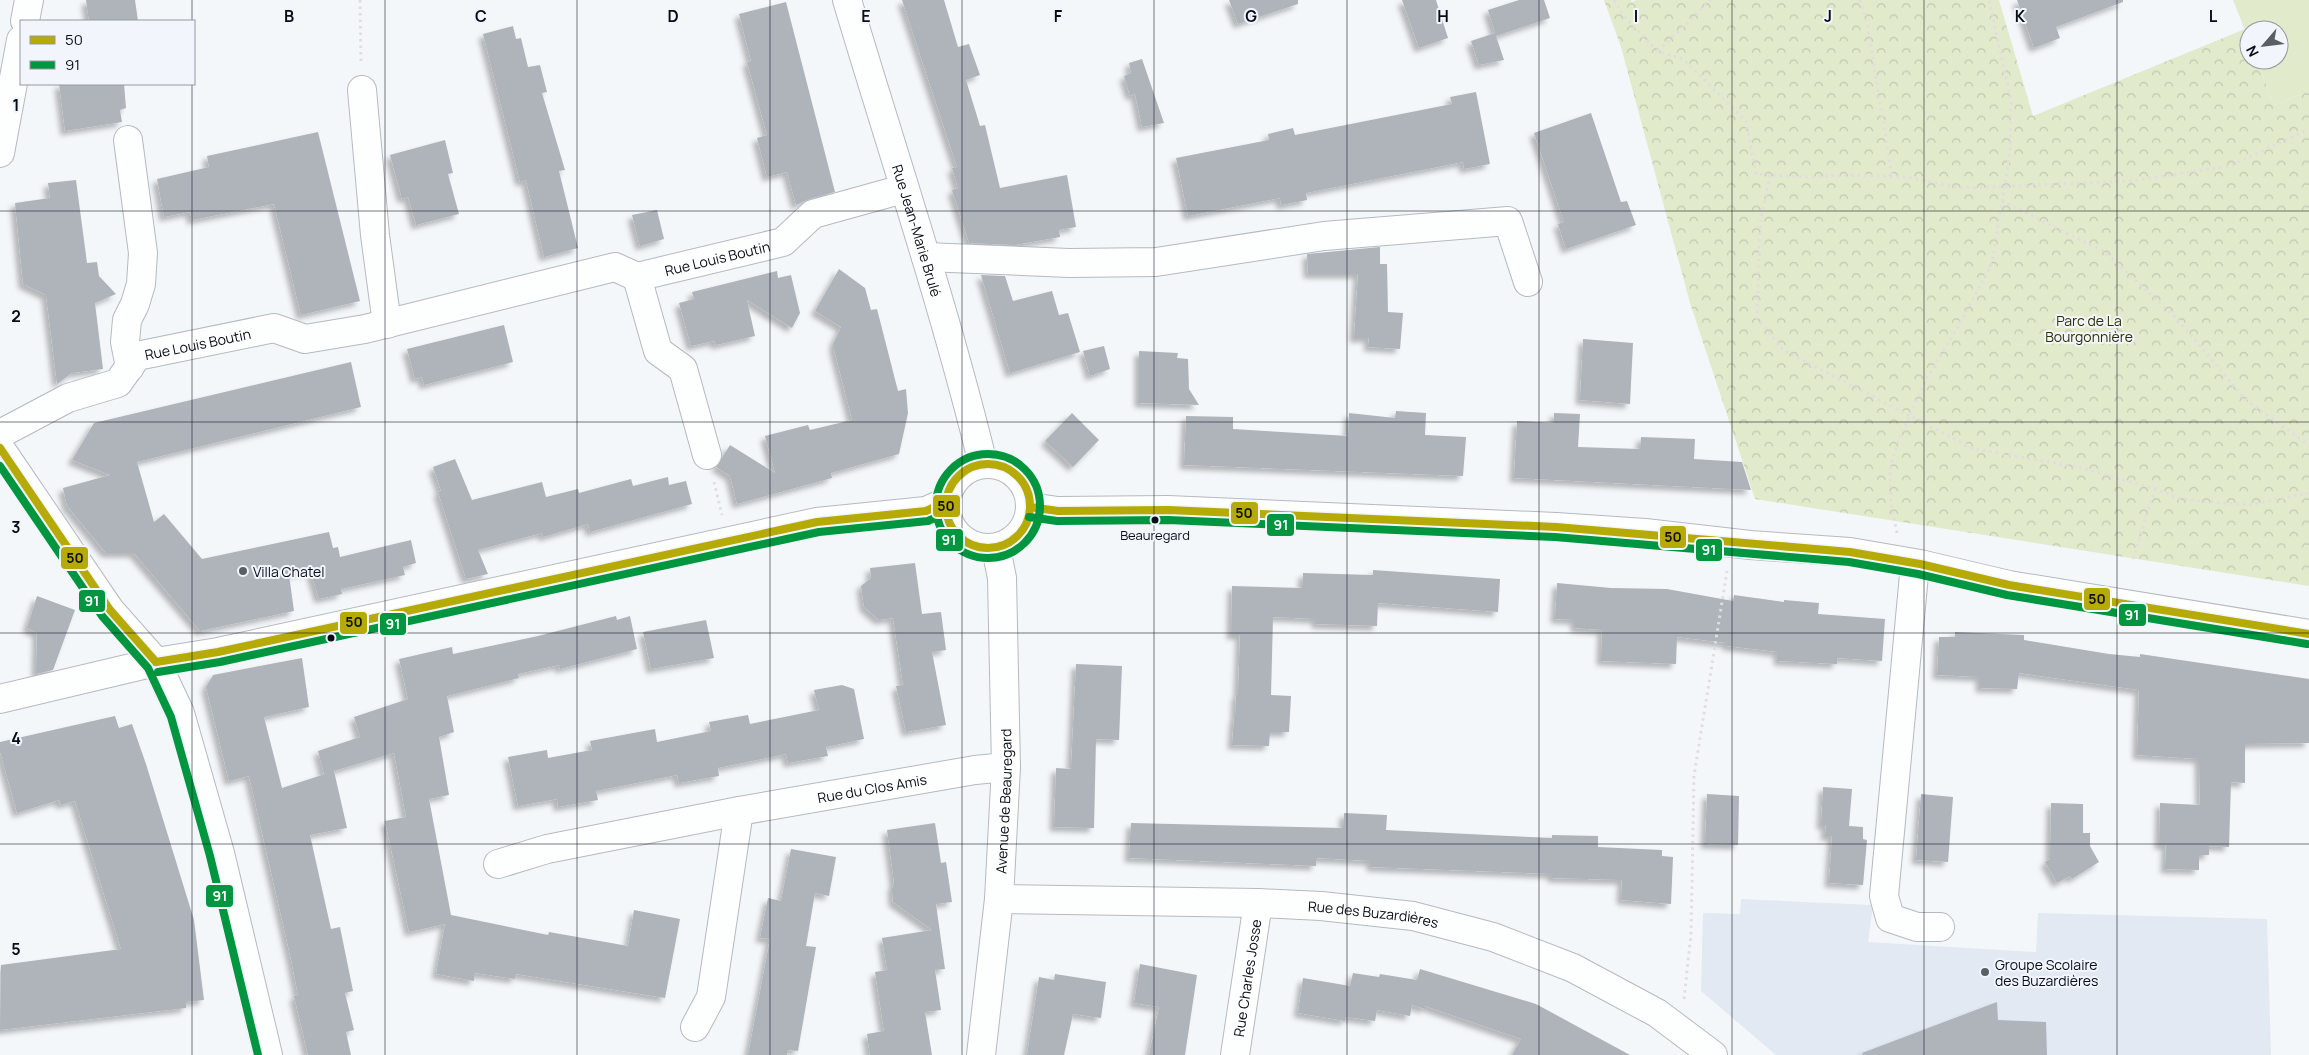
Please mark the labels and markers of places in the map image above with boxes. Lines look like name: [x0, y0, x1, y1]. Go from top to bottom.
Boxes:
marker: Beauregard: [1150, 515, 1160, 525]
place label: Beauregard: [1120, 526, 1190, 544]
place label: Villa Chatel: [253, 562, 324, 581]
marker: Villa Chatel: [237, 565, 249, 577]
unlabelled marker: [326, 633, 336, 643]
place label: Groupe Scolaire des Buzardières: [1995, 955, 2098, 990]
marker: Groupe Scolaire des Buzardières: [1979, 966, 1991, 978]

